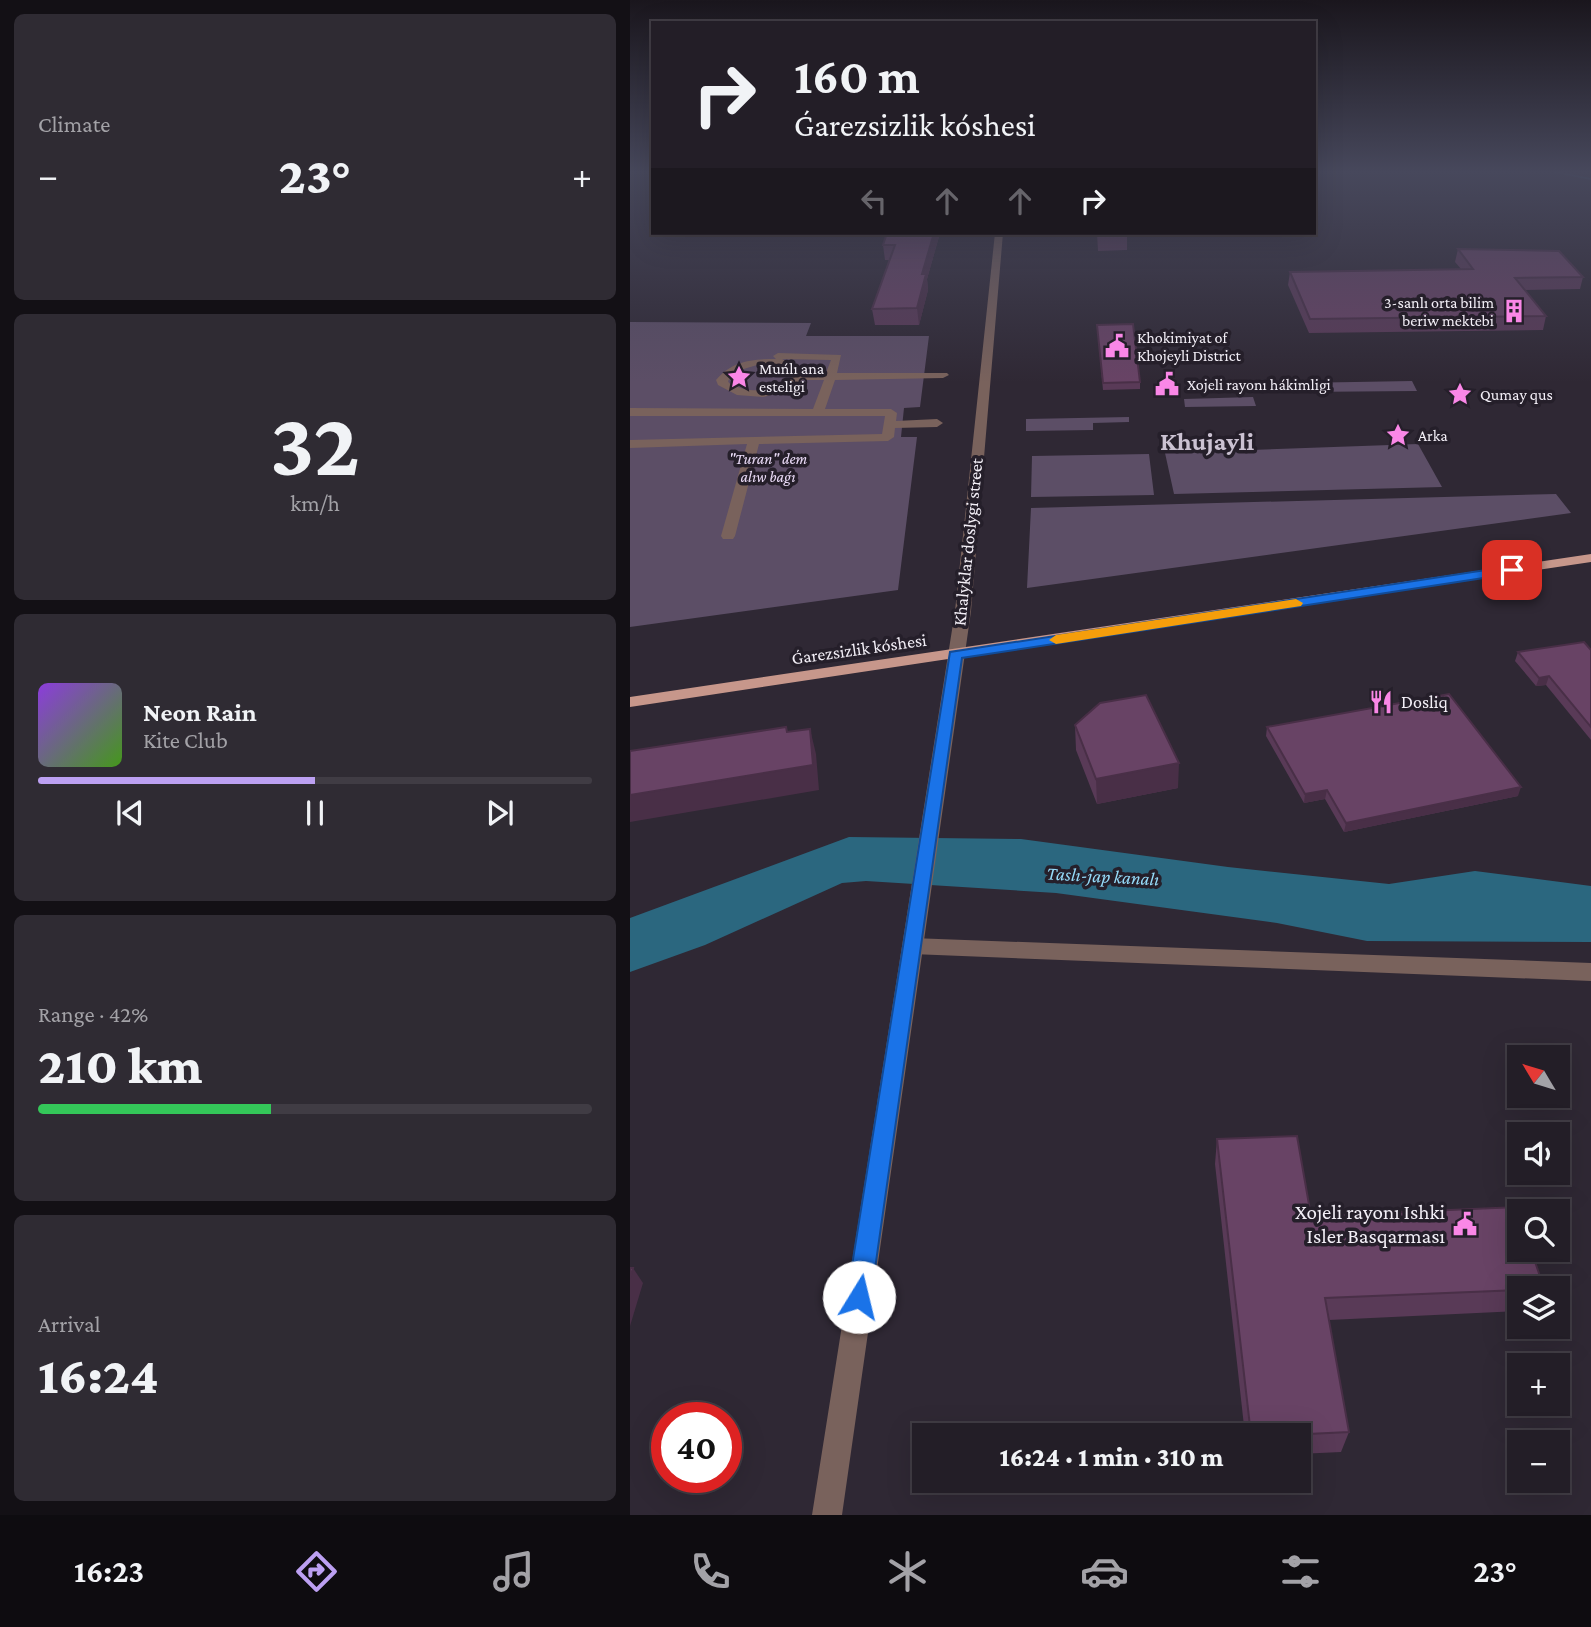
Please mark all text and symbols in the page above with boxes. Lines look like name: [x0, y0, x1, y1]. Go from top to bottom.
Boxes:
icon: right: [679, 49, 770, 140]
text: 160 m: [794, 49, 920, 104]
text: Ǵarezsizlik kóshesi: [794, 107, 1036, 143]
text: Climate: [38, 111, 110, 137]
text: 23°: [279, 146, 351, 204]
text: −: [38, 154, 58, 196]
text: +: [572, 154, 592, 196]
icon: left: [855, 182, 893, 220]
icon: ahead: [928, 182, 966, 220]
icon: ahead: [1001, 182, 1039, 220]
icon: right: [1074, 182, 1112, 220]
place label: 3-sanlı orta bilim beriw mektebi: [1384, 294, 1494, 329]
building icon: 3-sanlı orta bilim beriw mektebi: [1500, 297, 1528, 325]
place label: Khokimiyat of Khojeyli District: [1137, 329, 1241, 365]
public building icon: Khokimiyat of Khojeyli District: [1103, 332, 1131, 360]
place label: Muńlı ana esteligi: [759, 360, 825, 396]
place icon: Muńlı ana esteligi: [725, 363, 753, 391]
public building icon: Xojeli rayonı hákimligi: [1153, 370, 1181, 398]
place label: Xojeli rayonı hákimligi: [1187, 376, 1331, 394]
place icon: Qumay qus: [1446, 380, 1474, 408]
place label: Qumay qus: [1480, 386, 1553, 404]
text: 32: [270, 393, 360, 495]
place icon: Arka: [1384, 421, 1412, 449]
district label: Khujayli: [1160, 427, 1254, 456]
place label: Arka: [1418, 427, 1448, 444]
park label: "Turan" dem alıw baǵı: [729, 450, 808, 486]
street label: Khalyklar doslygi street: [949, 456, 987, 627]
text: km/h: [290, 490, 340, 516]
pin: [1482, 540, 1542, 600]
icon: arrive: [1493, 551, 1531, 589]
street label: Ǵarezsizlik kóshesi: [790, 630, 928, 668]
restaurant icon: Dosliq: [1367, 688, 1395, 716]
place label: Dosliq: [1401, 692, 1448, 712]
text: Neon Rain: [143, 698, 257, 727]
text: Kite Club: [143, 727, 228, 753]
icon: previous: [111, 794, 149, 832]
icon: pause: [296, 794, 334, 832]
icon: next: [481, 794, 519, 832]
water label: Taslı-jap kanalı: [1046, 863, 1160, 890]
text: Range · 42%: [38, 1001, 148, 1027]
text: 210 km: [38, 1036, 202, 1094]
north arrow: [1507, 1045, 1570, 1108]
map controls: [1507, 1045, 1570, 1493]
button: sound: [1507, 1122, 1570, 1185]
button: search: [1507, 1199, 1570, 1262]
place label: Xojeli rayonı Ishki Isler Basqarması: [1295, 1200, 1446, 1248]
public building icon: Xojeli rayonı Ishki Isler Basqarması: [1451, 1210, 1479, 1238]
position arrow: [822, 1260, 896, 1334]
button: layers: [1507, 1276, 1570, 1339]
text: Arrival: [38, 1311, 101, 1337]
text: 16:24: [38, 1346, 159, 1404]
button: +: [1507, 1353, 1570, 1416]
speed limit sign: 40: [651, 1402, 742, 1493]
button: −: [1507, 1430, 1570, 1493]
text: 16:24 · 1 min · 310 m: [1000, 1443, 1223, 1472]
icon: directions: [292, 1547, 341, 1596]
icon: music: [489, 1547, 538, 1596]
icon: phone: [686, 1547, 735, 1596]
icon: climate: [883, 1547, 932, 1596]
icon: car: [1080, 1547, 1129, 1596]
icon: filters: [1276, 1547, 1325, 1596]
text: 16:23: [74, 1553, 144, 1589]
text: 23°: [1473, 1553, 1517, 1589]

